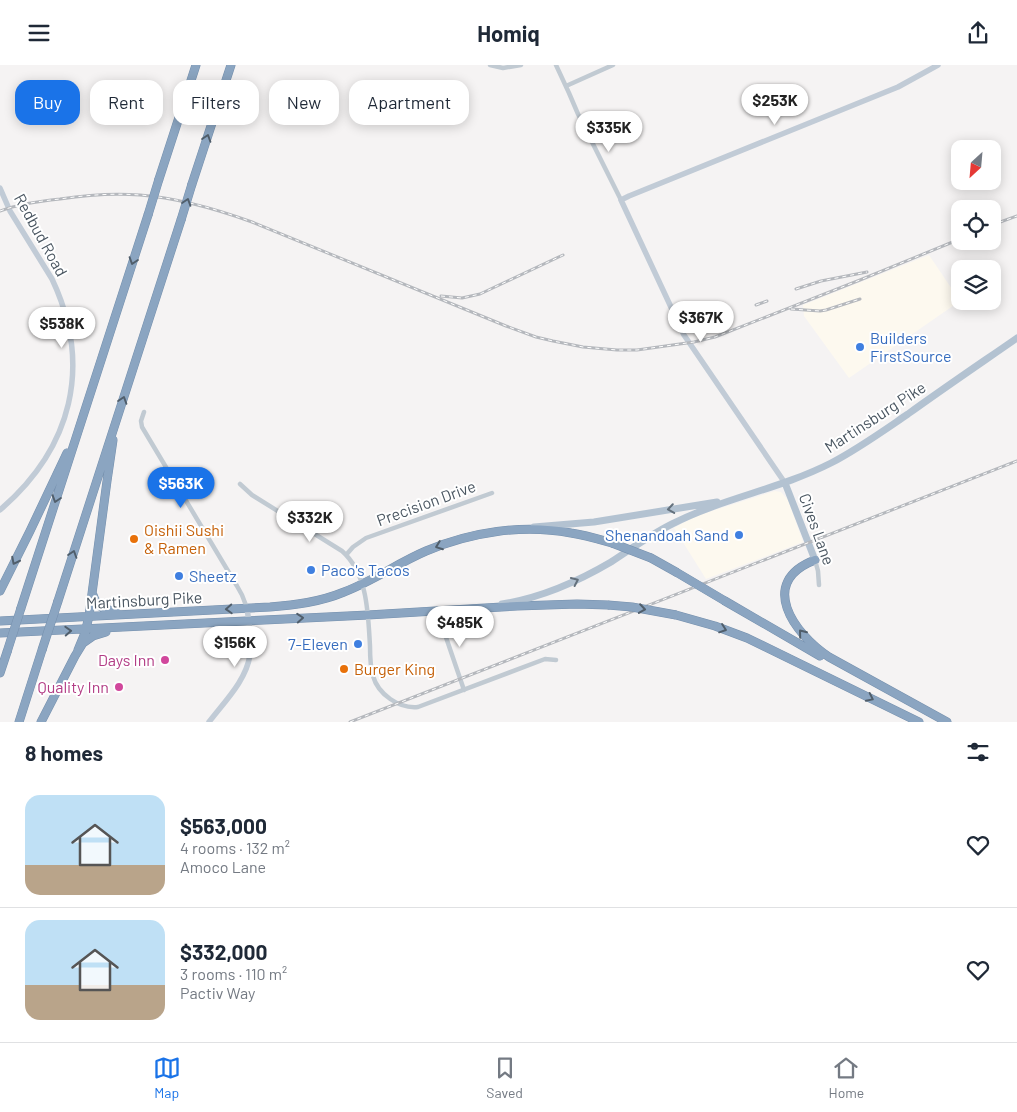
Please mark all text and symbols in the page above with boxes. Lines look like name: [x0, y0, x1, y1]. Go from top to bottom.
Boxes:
icon: menu: [25, 19, 53, 47]
icon: share: [964, 19, 992, 47]
text: Homiq: [477, 20, 540, 46]
chip: Buy: [15, 80, 80, 125]
chip: Rent: [90, 80, 163, 125]
chip: Filters: [173, 80, 259, 125]
chip: New: [269, 80, 339, 125]
chip: Apartment: [349, 80, 469, 125]
pin: $253K: [740, 83, 810, 126]
text: $253K: [752, 90, 798, 109]
pin: $335K: [574, 111, 644, 153]
text: $335K: [586, 117, 632, 136]
one-way arrow: [202, 134, 212, 143]
north arrow: [951, 140, 1001, 190]
map controls: [951, 140, 1001, 310]
street label: Redbud Road: [11, 190, 72, 279]
one-way arrow: [181, 199, 191, 207]
button: locate: [951, 200, 1001, 250]
one-way arrow: [129, 256, 139, 265]
button: layers: [951, 260, 1001, 310]
pin: $367K: [666, 301, 736, 343]
pin: $538K: [27, 307, 97, 349]
text: $367K: [679, 307, 723, 326]
text: $538K: [39, 313, 85, 332]
place label: Builders FirstSource: [870, 328, 952, 365]
marker: Builders FirstSource: [854, 341, 866, 353]
street label: Martinsburg Pike: [821, 377, 929, 456]
one-way arrow: [117, 396, 127, 404]
pin: $563K: [146, 467, 216, 509]
text: $563K: [158, 473, 204, 492]
street label: Precision Drive: [374, 476, 478, 529]
street label: Cives Lane: [796, 490, 839, 567]
one-way arrow: [52, 494, 62, 503]
pin: $332K: [275, 501, 345, 543]
one-way arrow: [667, 504, 676, 514]
text: $332K: [287, 507, 333, 526]
place label: Oishii Sushi & Ramen: [144, 520, 224, 557]
place label: Shenandoah Sand: [605, 525, 729, 544]
marker: Shenandoah Sand: [733, 529, 745, 541]
marker: Oishii Sushi & Ramen: [128, 533, 140, 545]
one-way arrow: [435, 540, 444, 550]
one-way arrow: [67, 551, 77, 559]
one-way arrow: [11, 556, 21, 565]
place label: Paco's Tacos: [321, 560, 410, 579]
marker: Paco's Tacos: [305, 564, 317, 576]
place label: Sheetz: [189, 566, 237, 585]
marker: Sheetz: [173, 570, 185, 582]
one-way arrow: [570, 577, 579, 587]
street label: Martinsburg Pike: [85, 587, 203, 612]
one-way arrow: [638, 603, 646, 614]
one-way arrow: [225, 604, 232, 614]
pin: $485K: [425, 605, 495, 648]
text: $485K: [437, 612, 483, 631]
one-way arrow: [296, 613, 304, 624]
one-way arrow: [718, 623, 726, 633]
one-way arrow: [64, 625, 72, 636]
pin: $156K: [200, 625, 270, 668]
one-way arrow: [798, 629, 807, 638]
text: $156K: [214, 632, 256, 651]
place label: 7-Eleven: [288, 634, 348, 653]
marker: 7-Eleven: [352, 638, 364, 650]
place label: Days Inn: [98, 650, 155, 669]
marker: Days Inn: [159, 654, 171, 666]
place label: Burger King: [354, 659, 435, 678]
marker: Burger King: [338, 663, 350, 675]
place label: Quality Inn: [37, 677, 109, 696]
marker: Quality Inn: [113, 681, 125, 693]
one-way arrow: [864, 692, 873, 702]
icon: filters: [964, 738, 992, 766]
text: 8 homes: [25, 740, 103, 765]
text: $563,000: [180, 813, 267, 838]
icon: home: [65, 815, 125, 875]
icon: heart: [964, 831, 992, 859]
text: 4 rooms · 132 m²: [180, 838, 290, 857]
text: Amoco Lane: [180, 857, 266, 876]
text: $332,000: [180, 939, 267, 964]
icon: home: [65, 940, 125, 1000]
icon: heart: [964, 956, 992, 984]
text: 3 rooms · 110 m²: [180, 964, 287, 983]
text: Pactiv Way: [180, 983, 255, 1002]
tab: Map: [153, 1054, 181, 1101]
tab: Saved: [486, 1054, 523, 1101]
tab: Home: [829, 1054, 864, 1101]

